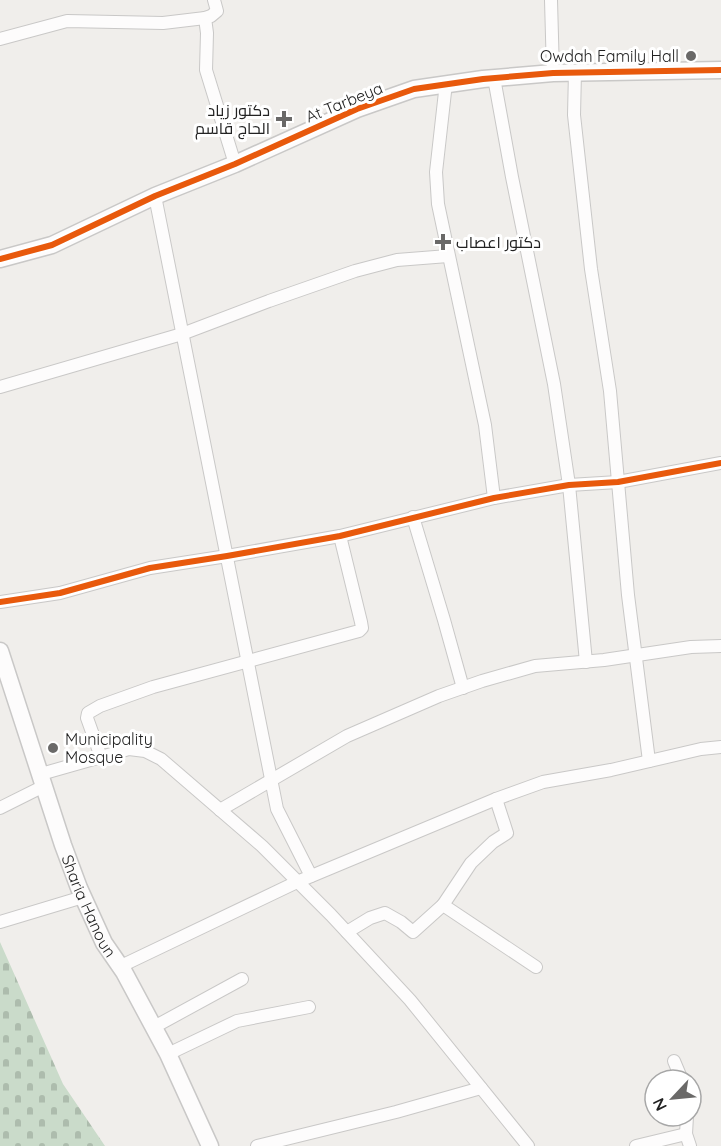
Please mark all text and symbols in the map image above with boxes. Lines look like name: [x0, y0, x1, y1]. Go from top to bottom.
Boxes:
place label: Owdah Family Hall: [540, 46, 679, 66]
marker: Owdah Family Hall: [684, 49, 698, 63]
street label: At Tarbeya: [303, 77, 385, 127]
place label: دكتور زياد الحاج قاسم: [195, 100, 270, 140]
marker: دكتور زياد الحاج قاسم: [275, 110, 293, 128]
place label: دكتور اعصاب: [456, 232, 541, 252]
marker: دكتور اعصاب: [434, 233, 452, 251]
place label: Municipality Mosque: [65, 729, 153, 767]
marker: Municipality Mosque: [46, 741, 60, 755]
street label: Sharia Hanoun: [57, 852, 121, 961]
north arrow: [643, 1068, 703, 1128]
text: N: [648, 1095, 671, 1114]

